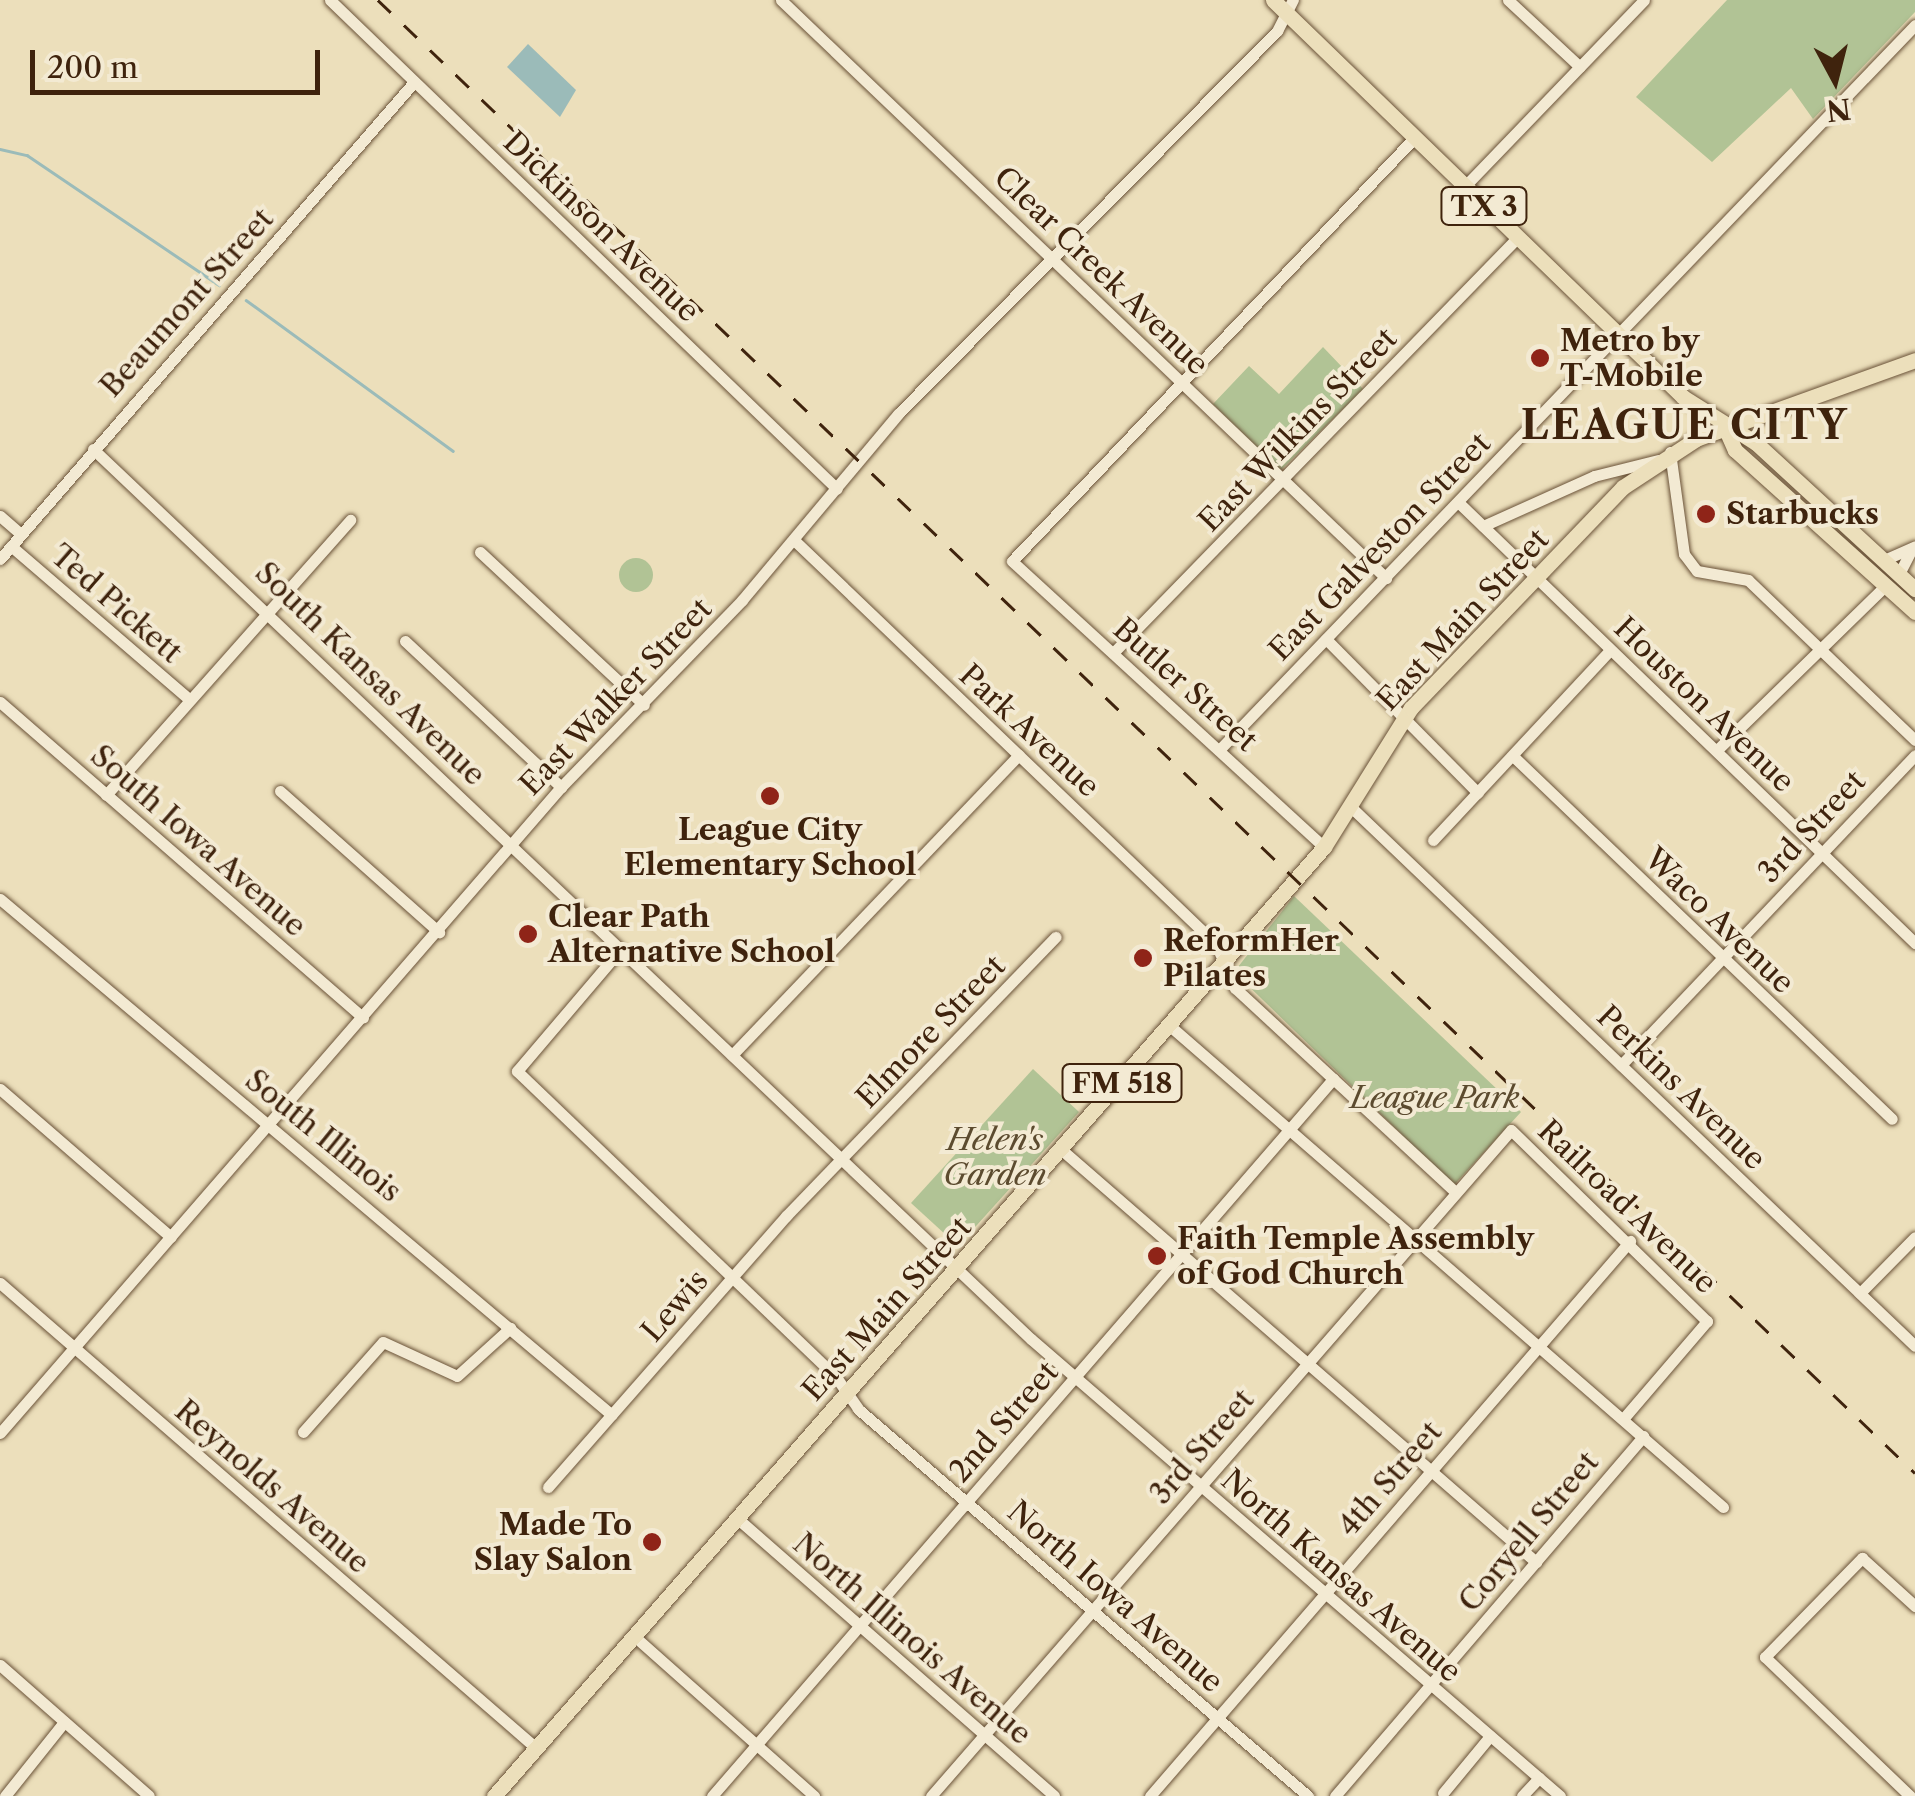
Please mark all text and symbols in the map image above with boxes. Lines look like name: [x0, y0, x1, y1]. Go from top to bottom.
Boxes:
scale bar: [35, 30, 325, 92]
north arrow: [1785, 30, 1885, 130]
text: 200 m: [47, 49, 138, 86]
text: N: [1825, 91, 1853, 128]
street label: Dickinson Avenue: [495, 124, 707, 330]
street label: Clear Creek Avenue: [986, 159, 1216, 383]
road number: TX 3: [1439, 183, 1529, 229]
street label: Beaumont Street: [93, 201, 281, 405]
street label: East Wilkins Street: [1191, 320, 1405, 540]
place label: Metro by T-Mobile: [1560, 323, 1703, 394]
marker: Metro by T-Mobile: [1529, 347, 1551, 369]
district label: LEAGUE CITY: [1521, 401, 1849, 449]
street label: East Galveston Street: [1262, 426, 1498, 668]
place label: Starbucks: [1726, 496, 1879, 532]
marker: Starbucks: [1695, 503, 1717, 525]
street label: East Main Street: [1370, 522, 1556, 718]
street label: Ted Pickett: [43, 537, 189, 671]
street label: South Kansas Avenue: [247, 555, 493, 793]
street label: East Walker Street: [512, 590, 720, 804]
street label: Houston Avenue: [1606, 610, 1802, 800]
street label: Butler Street: [1106, 611, 1264, 759]
street label: Park Avenue: [951, 657, 1107, 805]
street label: South Iowa Avenue: [82, 737, 314, 945]
street label: 3rd Street: [1751, 764, 1873, 890]
marker: League City Elementary School: [759, 785, 781, 807]
place label: League City Elementary School: [623, 812, 917, 882]
street label: Waco Avenue: [1636, 840, 1802, 1002]
place label: Clear Path Alternative School: [548, 899, 835, 970]
marker: Clear Path Alternative School: [517, 923, 539, 945]
place label: ReformHer Pilates: [1163, 923, 1339, 994]
marker: ReformHer Pilates: [1132, 947, 1154, 969]
street label: Elmore Street: [849, 948, 1013, 1116]
street label: Perkins Avenue: [1589, 998, 1773, 1178]
road number: FM 518: [1060, 1060, 1184, 1106]
street label: South Illinois: [238, 1062, 408, 1210]
park label: League Park: [1350, 1080, 1520, 1116]
street label: Railroad Avenue: [1530, 1112, 1724, 1302]
park label: Helen's Garden: [943, 1122, 1047, 1192]
street label: East Main Street: [795, 1210, 979, 1408]
place label: Faith Temple Assembly of God Church: [1177, 1221, 1536, 1292]
marker: Faith Temple Assembly of God Church: [1146, 1245, 1168, 1267]
street label: Lewis: [634, 1263, 716, 1349]
street label: 2nd Street: [942, 1355, 1066, 1489]
street label: 3rd Street: [1142, 1382, 1262, 1512]
street label: Reynolds Avenue: [167, 1392, 377, 1582]
street label: 4th Street: [1331, 1414, 1449, 1544]
street label: Coryell Street: [1452, 1445, 1606, 1619]
street label: North Kansas Avenue: [1213, 1462, 1469, 1690]
street label: North Iowa Avenue: [999, 1493, 1231, 1701]
place label: Made To Slay Salon: [473, 1507, 632, 1578]
street label: North Illinois Avenue: [785, 1525, 1039, 1753]
marker: Made To Slay Salon: [641, 1531, 663, 1553]

